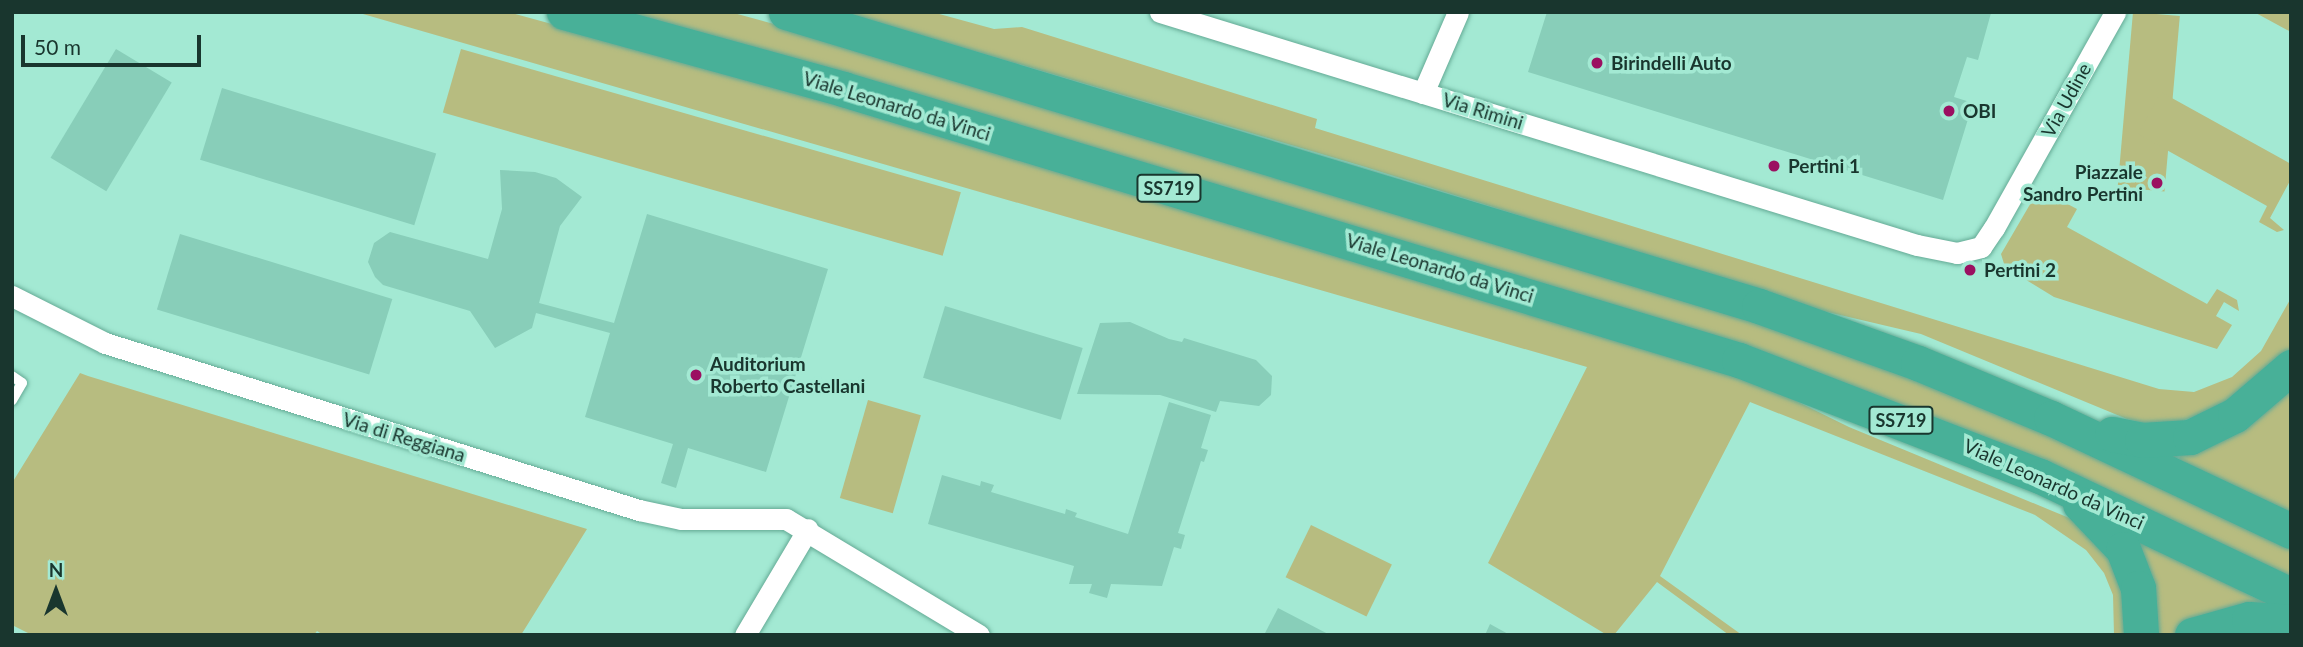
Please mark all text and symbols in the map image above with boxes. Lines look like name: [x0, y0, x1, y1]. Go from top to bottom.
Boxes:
scale bar: [24, 21, 205, 65]
text: 50 m: [34, 34, 81, 59]
place label: Birindelli Auto: [1611, 52, 1732, 74]
marker: Birindelli Auto: [1589, 55, 1605, 71]
street label: Via Udine: [2036, 59, 2096, 141]
street label: Viale Leonardo da Vinci: [800, 67, 994, 145]
street label: Via Rimini: [1440, 88, 1526, 134]
place label: OBI: [1963, 100, 1996, 122]
marker: OBI: [1941, 103, 1957, 119]
place label: Pertini 1: [1788, 155, 1860, 177]
marker: Pertini 1: [1766, 158, 1782, 174]
place label: Piazzale Sandro Pertini: [2023, 161, 2143, 205]
road number: SS719: [1136, 174, 1202, 202]
marker: Piazzale Sandro Pertini: [2149, 175, 2165, 191]
street label: Viale Leonardo da Vinci: [1343, 229, 1537, 307]
place label: Pertini 2: [1984, 259, 2056, 281]
marker: Pertini 2: [1962, 262, 1978, 278]
place label: Auditorium Roberto Castellani: [710, 353, 865, 397]
marker: Auditorium Roberto Castellani: [688, 367, 704, 383]
road number: SS719: [1868, 406, 1934, 434]
street label: Via di Reggiana: [340, 408, 468, 466]
street label: Viale Leonardo da Vinci: [1960, 434, 2148, 534]
north arrow: [21, 556, 91, 626]
text: N: [49, 558, 63, 581]

